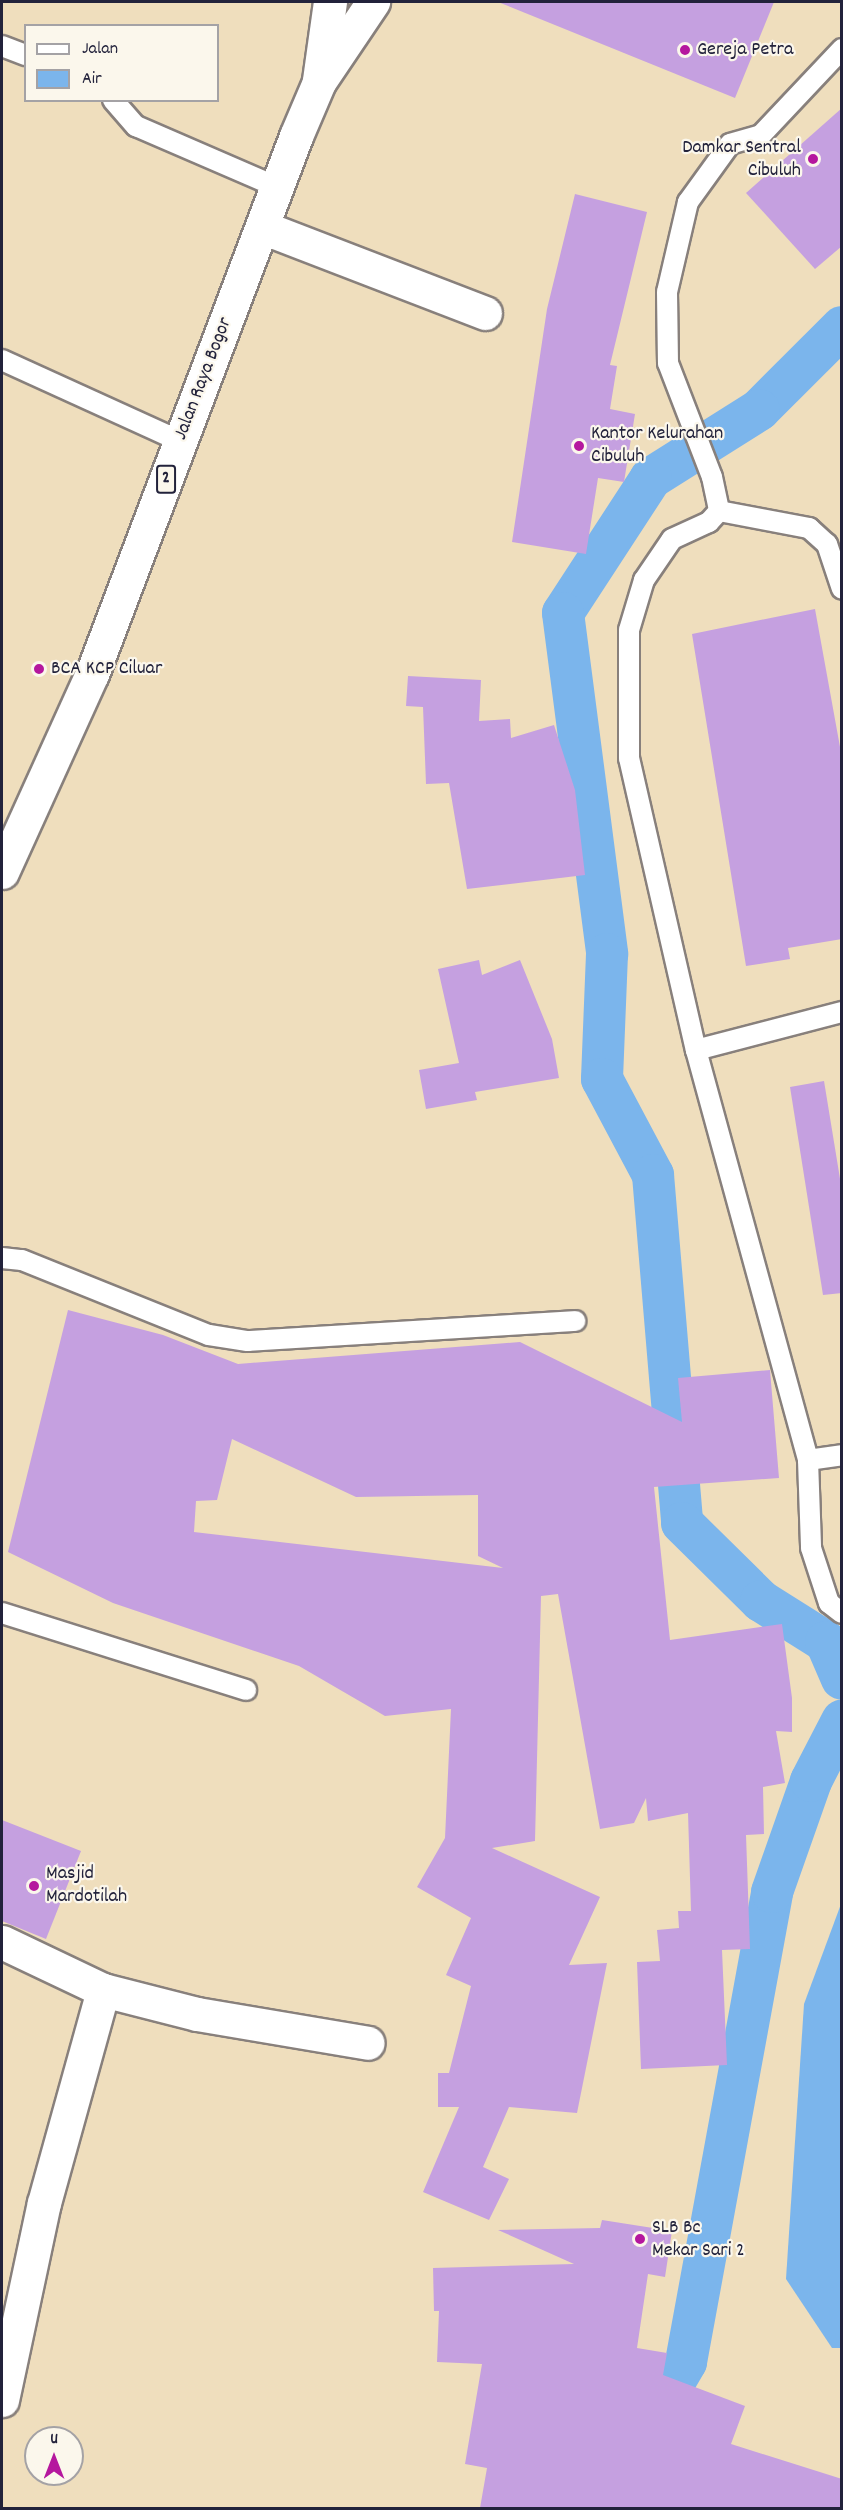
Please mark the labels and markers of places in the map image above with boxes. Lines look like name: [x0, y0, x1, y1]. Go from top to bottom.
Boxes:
place label: Gereja Petra: [697, 38, 793, 62]
marker: Gereja Petra: [678, 43, 692, 57]
place label: Damkar Sentral Cibuluh: [682, 136, 801, 183]
marker: Damkar Sentral Cibuluh: [806, 152, 820, 166]
place label: Kantor Kelurahan Cibuluh: [591, 422, 723, 469]
marker: Kantor Kelurahan Cibuluh: [572, 439, 586, 453]
place label: BCA KCP Ciluar: [51, 657, 162, 681]
marker: BCA KCP Ciluar: [32, 662, 46, 676]
place label: Masjid Mardotilah: [46, 1862, 127, 1909]
marker: Masjid Mardotilah: [27, 1879, 41, 1893]
place label: SLB Bc Mekar Sari 2: [652, 2216, 745, 2263]
marker: SLB Bc Mekar Sari 2: [633, 2232, 647, 2246]

